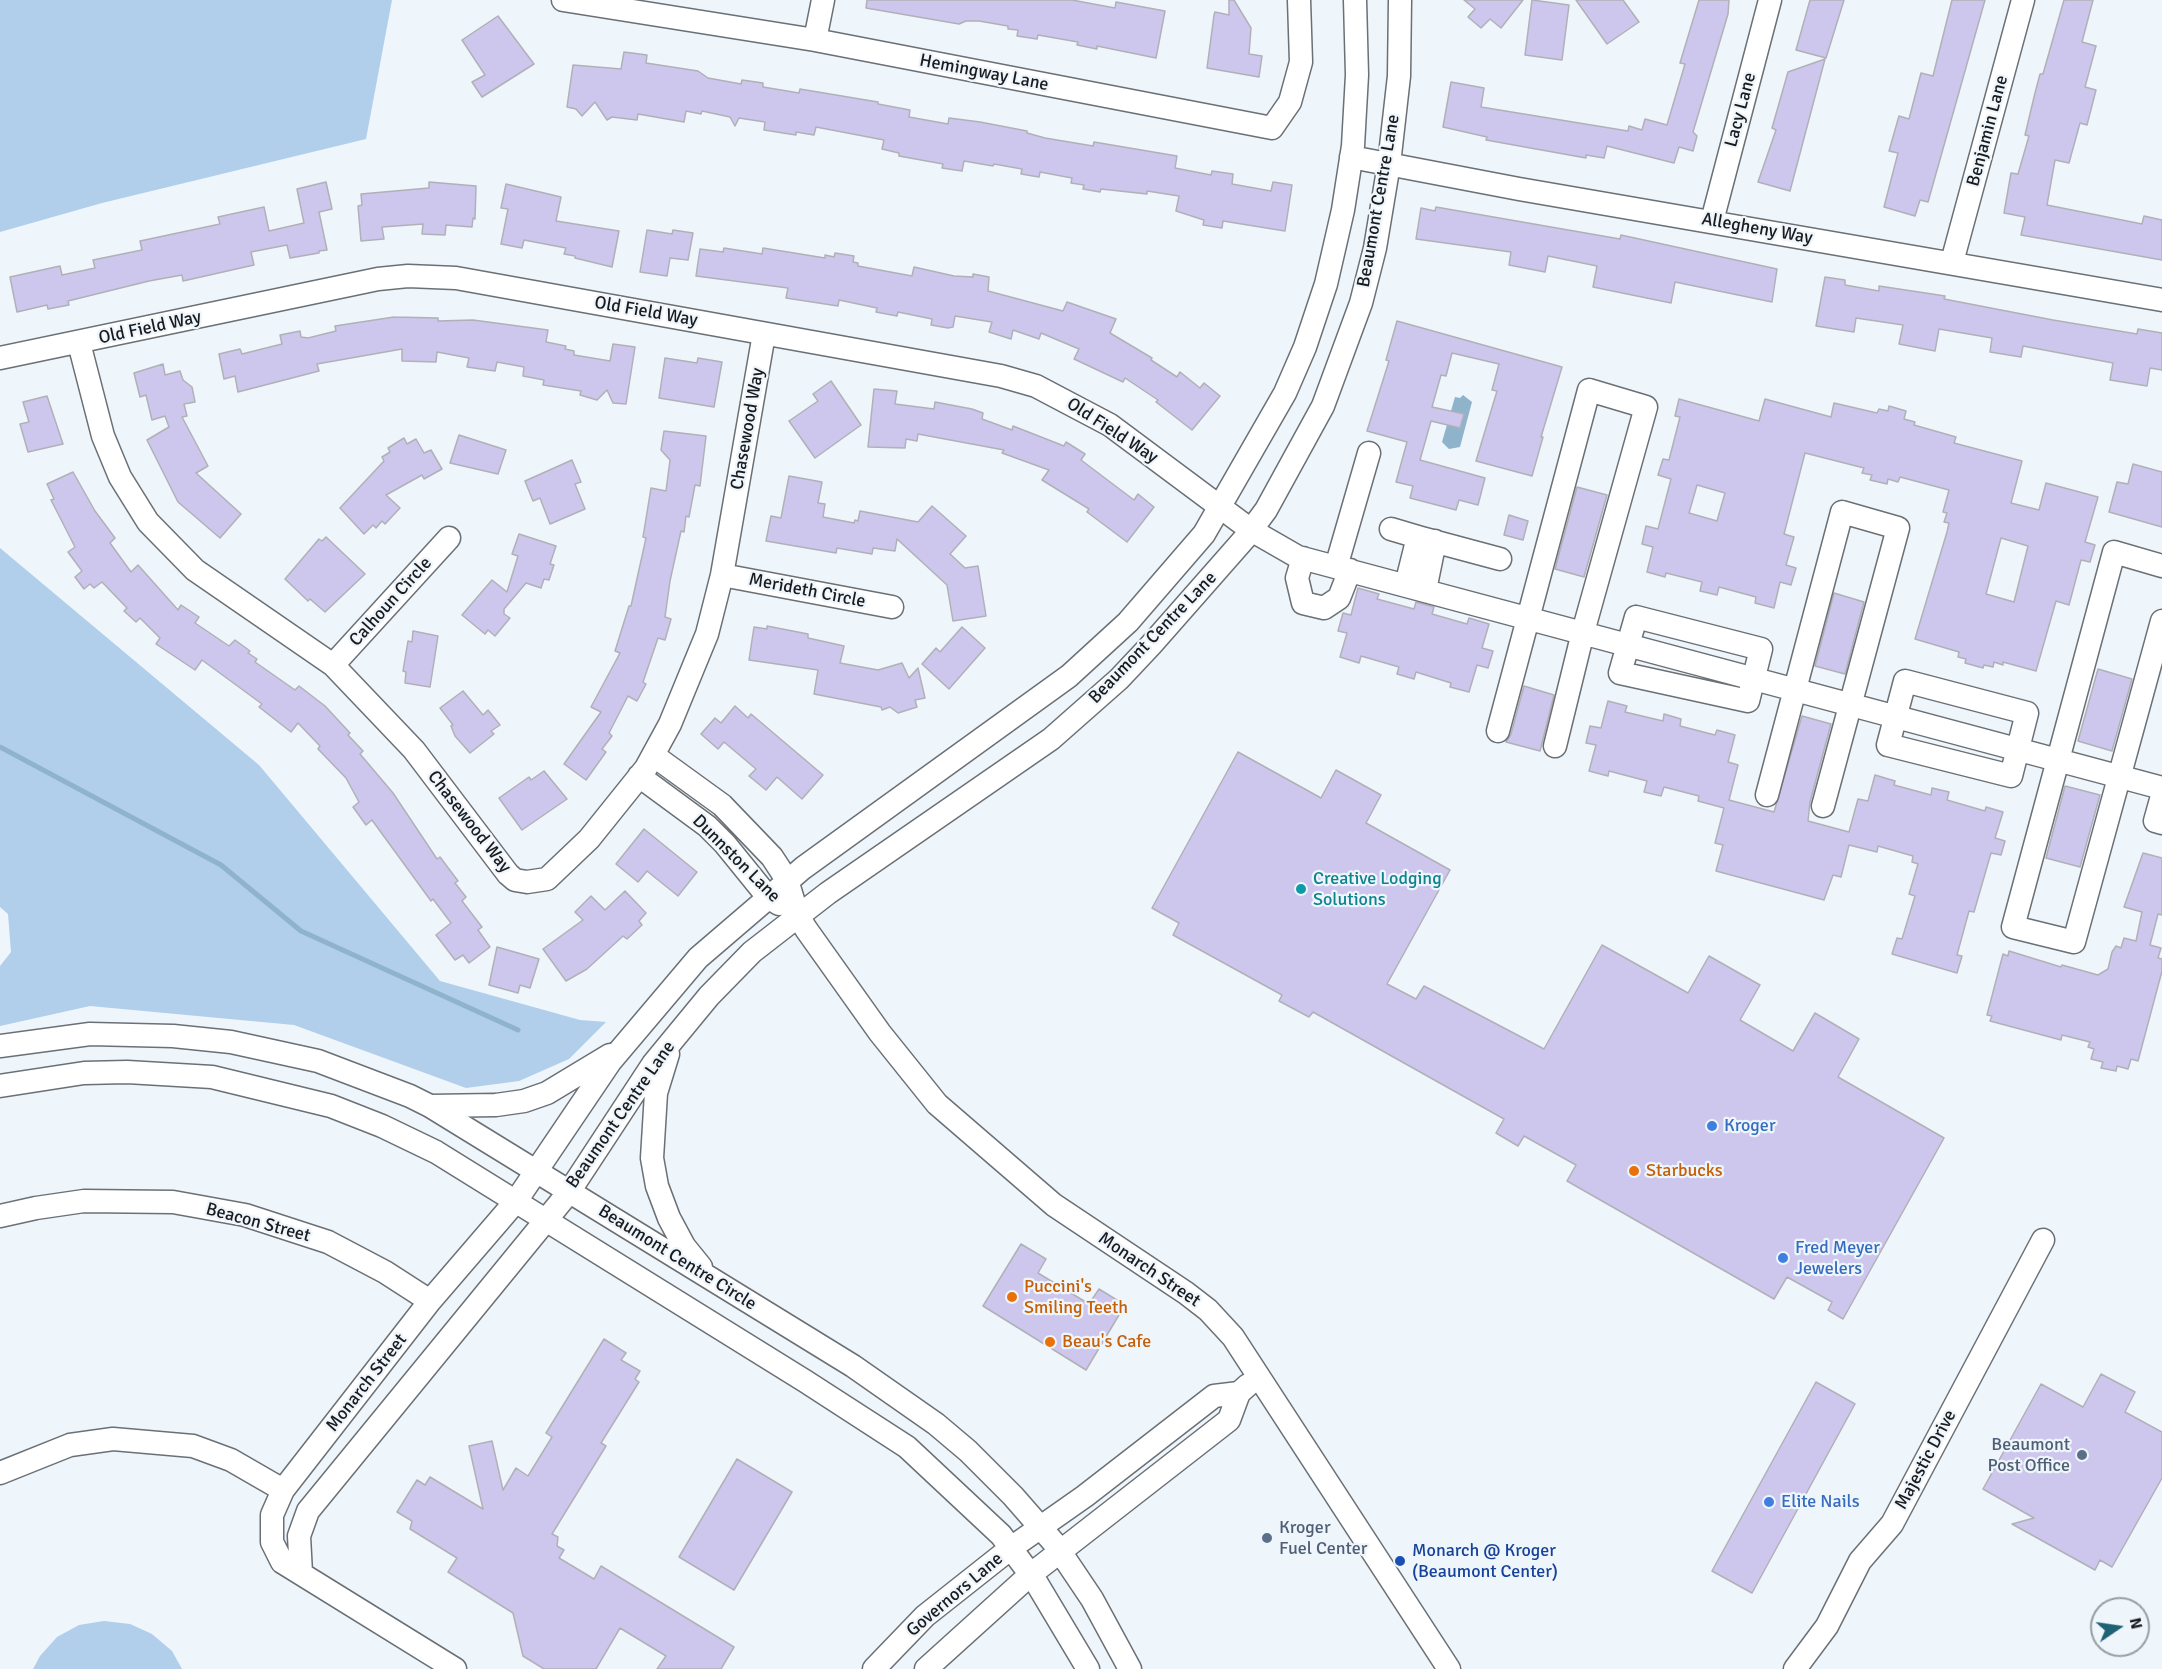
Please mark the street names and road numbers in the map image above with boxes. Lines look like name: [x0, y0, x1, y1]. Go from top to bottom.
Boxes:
street label: Hemingway Lane: [918, 50, 1050, 96]
street label: Lacy Lane: [1721, 70, 1761, 150]
street label: Benjamin Lane: [1963, 73, 2013, 189]
street label: Beaumont Centre Lane: [1353, 113, 1405, 289]
street label: Allegheny Way: [1700, 209, 1814, 249]
street label: Old Field Way: [593, 292, 699, 332]
street label: Old Field Way: [97, 307, 203, 349]
street label: Chasewood Way: [727, 366, 769, 492]
street label: Old Field Way: [1062, 394, 1162, 468]
street label: Calhoun Circle: [345, 553, 437, 651]
street label: Beaumont Centre Lane: [1084, 568, 1222, 708]
street label: Merideth Circle: [747, 569, 867, 613]
street label: Chasewood Way: [423, 767, 515, 877]
street label: Dunnston Lane: [688, 811, 784, 907]
street label: Beaumont Centre Lane: [562, 1037, 680, 1193]
street label: Beacon Street: [203, 1199, 313, 1247]
street label: Beaumont Centre Circle: [594, 1201, 760, 1315]
street label: Monarch Street: [1094, 1228, 1204, 1312]
street label: Monarch Street: [322, 1330, 412, 1436]
street label: Majestic Drive: [1891, 1407, 1961, 1513]
street label: Governors Lane: [902, 1548, 1008, 1642]

